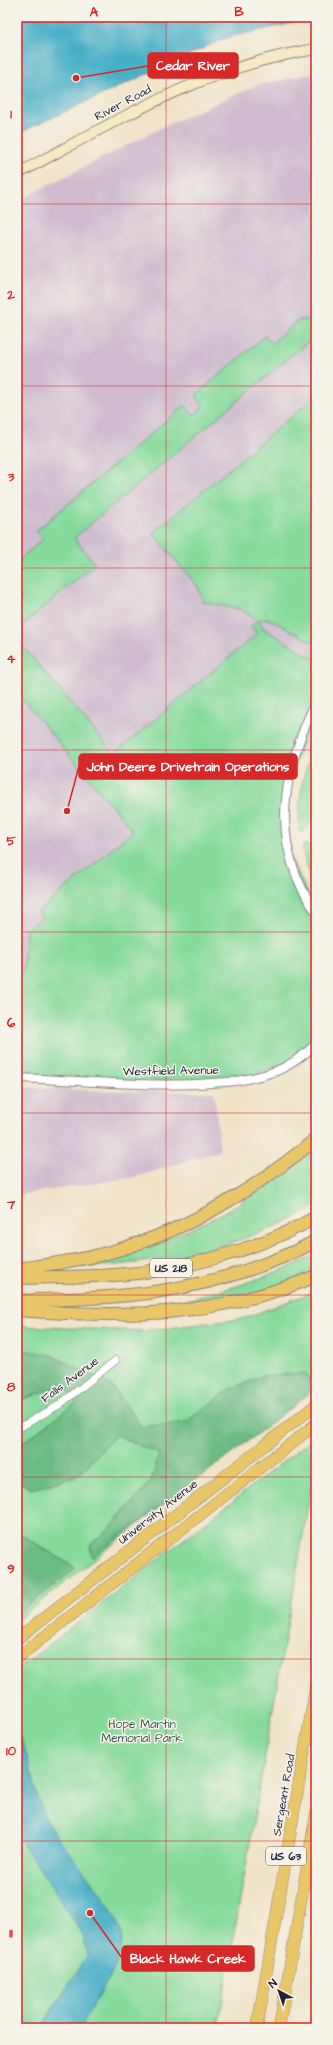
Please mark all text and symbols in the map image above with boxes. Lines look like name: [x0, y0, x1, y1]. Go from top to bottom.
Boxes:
text: A: [90, 3, 99, 21]
text: B: [234, 3, 244, 21]
callout: Cedar River: [148, 53, 238, 78]
text: Cedar River: [156, 57, 231, 75]
street label: River Road: [92, 81, 154, 125]
text: 1: [10, 105, 12, 123]
text: 2: [6, 286, 15, 304]
text: 3: [7, 468, 15, 486]
text: 4: [7, 650, 16, 668]
callout: John Deere Drivetrain Operations: [79, 754, 297, 779]
text: John Deere Drivetrain Operations: [86, 758, 290, 777]
text: 5: [6, 832, 16, 850]
text: 6: [7, 1014, 16, 1032]
street label: Westfield Avenue: [123, 1062, 220, 1080]
text: 7: [6, 1196, 16, 1214]
road number: US 218: [150, 1259, 192, 1277]
street label: Falls Avenue: [38, 1352, 103, 1407]
text: 8: [7, 1378, 16, 1396]
street label: University Avenue: [115, 1475, 202, 1549]
text: 9: [7, 1560, 15, 1578]
park label: Hope Martin Memorial Park: [101, 1716, 183, 1747]
text: 10: [6, 1742, 17, 1760]
street label: Sergeant Road: [268, 1753, 301, 1837]
road number: US 63: [266, 1847, 306, 1865]
text: 11: [9, 1924, 13, 1942]
callout: Black Hawk Creek: [122, 1946, 254, 1971]
text: Black Hawk Creek: [130, 1950, 247, 1968]
north arrow: [259, 1971, 299, 2011]
text: N: [265, 1976, 280, 1992]

